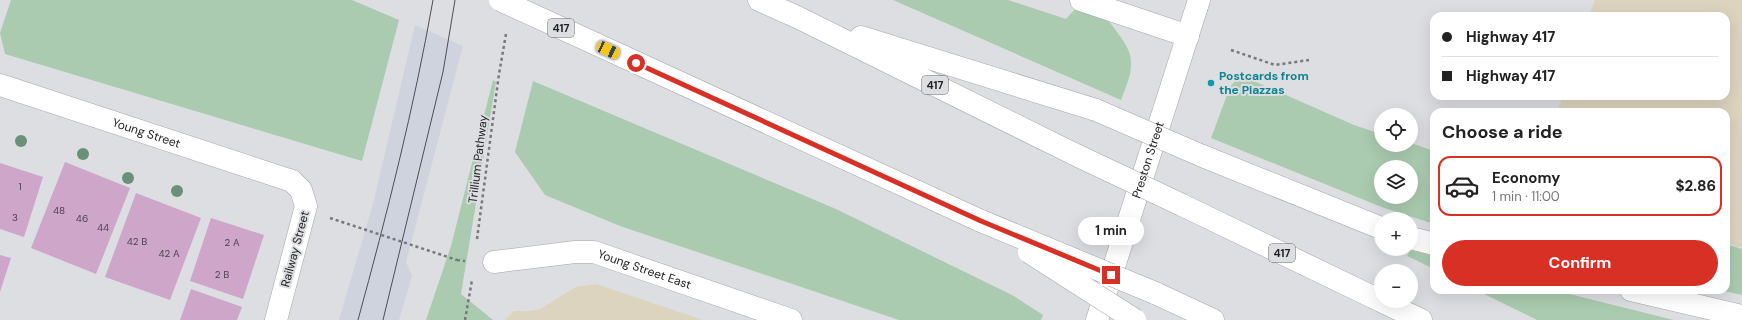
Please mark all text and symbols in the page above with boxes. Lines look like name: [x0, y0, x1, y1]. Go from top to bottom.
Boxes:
road number: 417: [548, 19, 574, 37]
text: Highway 417: [1466, 27, 1555, 47]
car: [595, 39, 621, 61]
route start: [627, 54, 645, 72]
text: Highway 417: [1466, 66, 1555, 86]
place label: Postcards from the Piazzas: [1219, 68, 1309, 98]
road number: 417: [922, 76, 948, 94]
marker: Postcards from the Piazzas: [1206, 78, 1216, 88]
map controls: [1374, 108, 1418, 308]
button: locate: [1374, 108, 1418, 152]
street label: Young Street: [110, 114, 183, 152]
street label: Trillium Pathway: [465, 114, 491, 204]
street label: Preston Street: [1128, 119, 1168, 200]
text: Choose a ride: [1442, 120, 1563, 144]
button: layers: [1374, 160, 1418, 204]
icon: car: [1444, 168, 1480, 204]
text: Economy: [1492, 168, 1560, 188]
text: $2.86: [1675, 176, 1716, 196]
house number: 1: [18, 180, 22, 193]
text: 1 min · 11:00: [1492, 188, 1560, 205]
house number: 48: [53, 204, 65, 217]
street label: Railway Street: [277, 209, 313, 289]
house number: 3: [12, 211, 18, 224]
house number: 46: [76, 212, 88, 225]
button: +: [1374, 212, 1418, 256]
callout: 1 min: [1078, 217, 1144, 245]
house number: 44: [97, 221, 109, 234]
text: 1 min: [1095, 222, 1127, 239]
house number: 42 B: [127, 235, 147, 248]
house number: 2 A: [224, 236, 240, 249]
button: Confirm: [1442, 240, 1718, 286]
road number: 417: [1269, 244, 1295, 262]
street label: Young Street East: [596, 246, 694, 293]
house number: 42 A: [158, 247, 180, 260]
button: −: [1374, 264, 1418, 308]
route end: [1102, 266, 1120, 284]
house number: 2 B: [215, 268, 229, 281]

